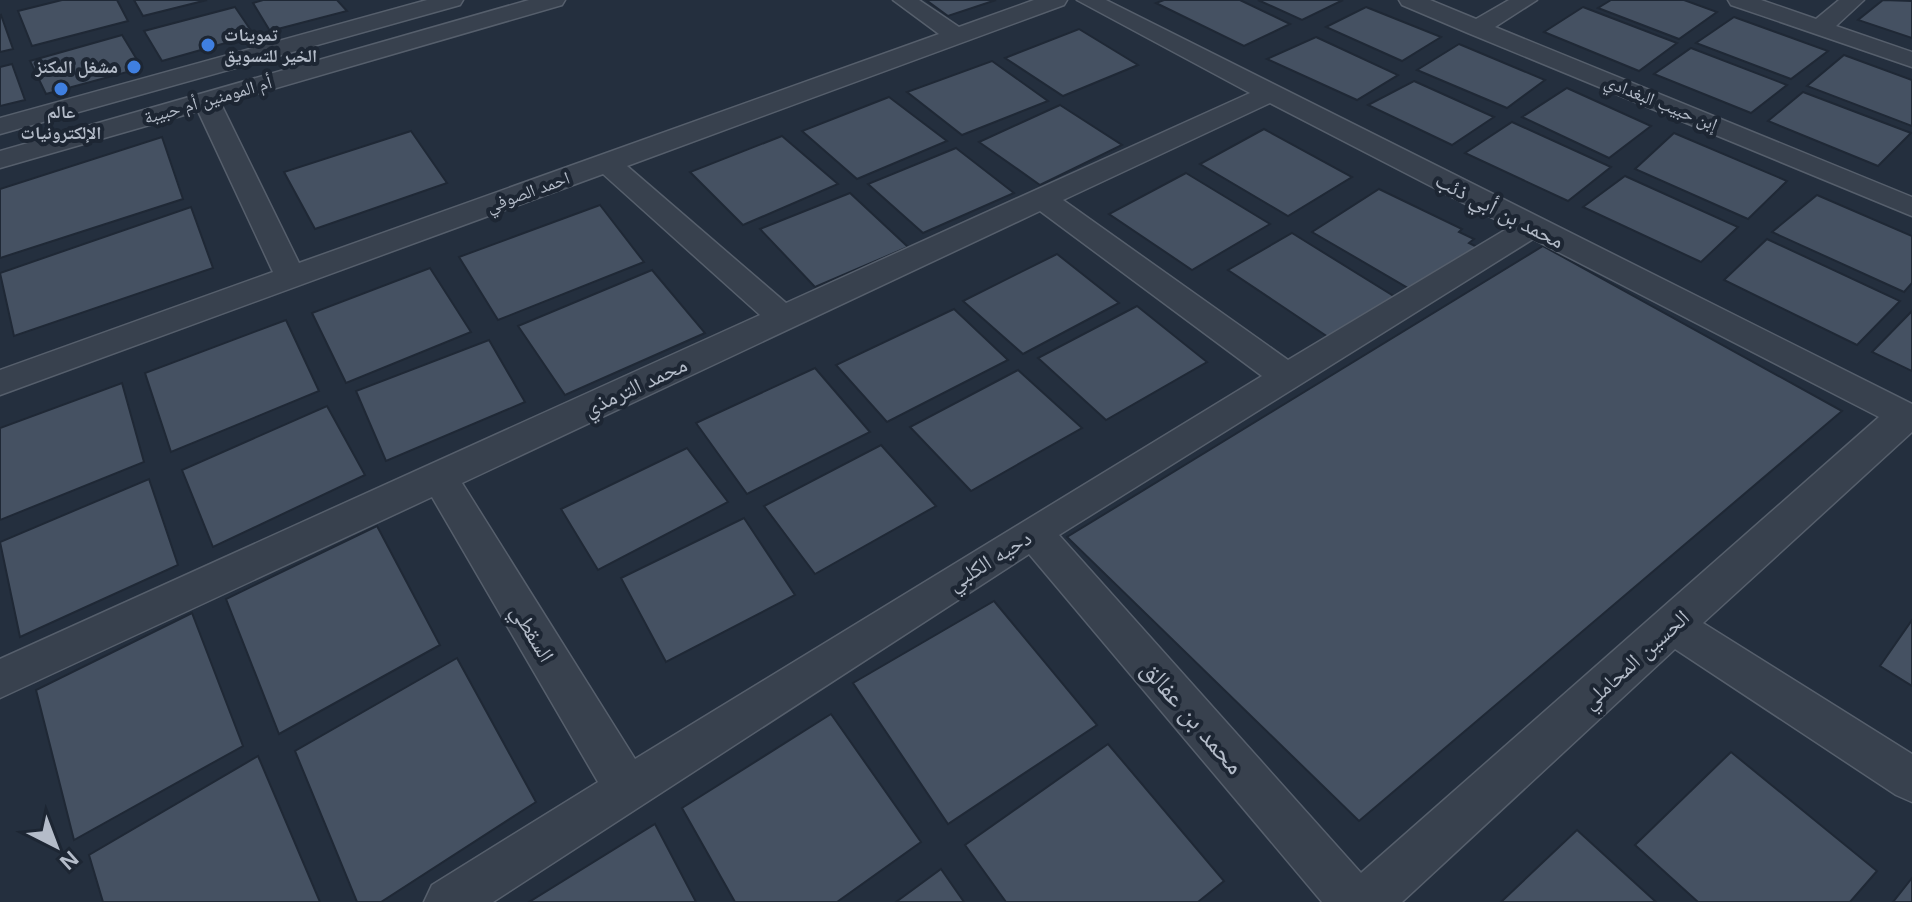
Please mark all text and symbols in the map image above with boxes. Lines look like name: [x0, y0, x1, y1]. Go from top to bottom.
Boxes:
place label: تموينات الخير للتسويق: [224, 25, 317, 67]
marker: تموينات الخير للتسويق: [199, 36, 217, 54]
place label: مشغل المكنز: [35, 57, 118, 78]
marker: مشغل المكنز: [125, 58, 143, 76]
street label: أم المومنين أم حبيبة: [142, 71, 275, 130]
street label: إبن حبيب البغدادي: [1600, 71, 1720, 139]
marker: عالم الإلكترونيات: [52, 80, 70, 98]
place label: عالم الإلكترونيات: [21, 102, 101, 143]
street label: محمد بن أبي ذئب: [1429, 167, 1569, 258]
street label: احمد الصوفي: [484, 168, 574, 221]
street label: محمد الترمذي: [580, 352, 693, 425]
street label: دحيه الكلبي: [943, 525, 1038, 600]
street label: السقطي: [502, 600, 559, 669]
street label: الحسين المحاملي: [1577, 605, 1697, 717]
street label: محمد بن عفالق: [1135, 654, 1251, 781]
north arrow: [16, 806, 96, 886]
text: N: [55, 846, 83, 875]

